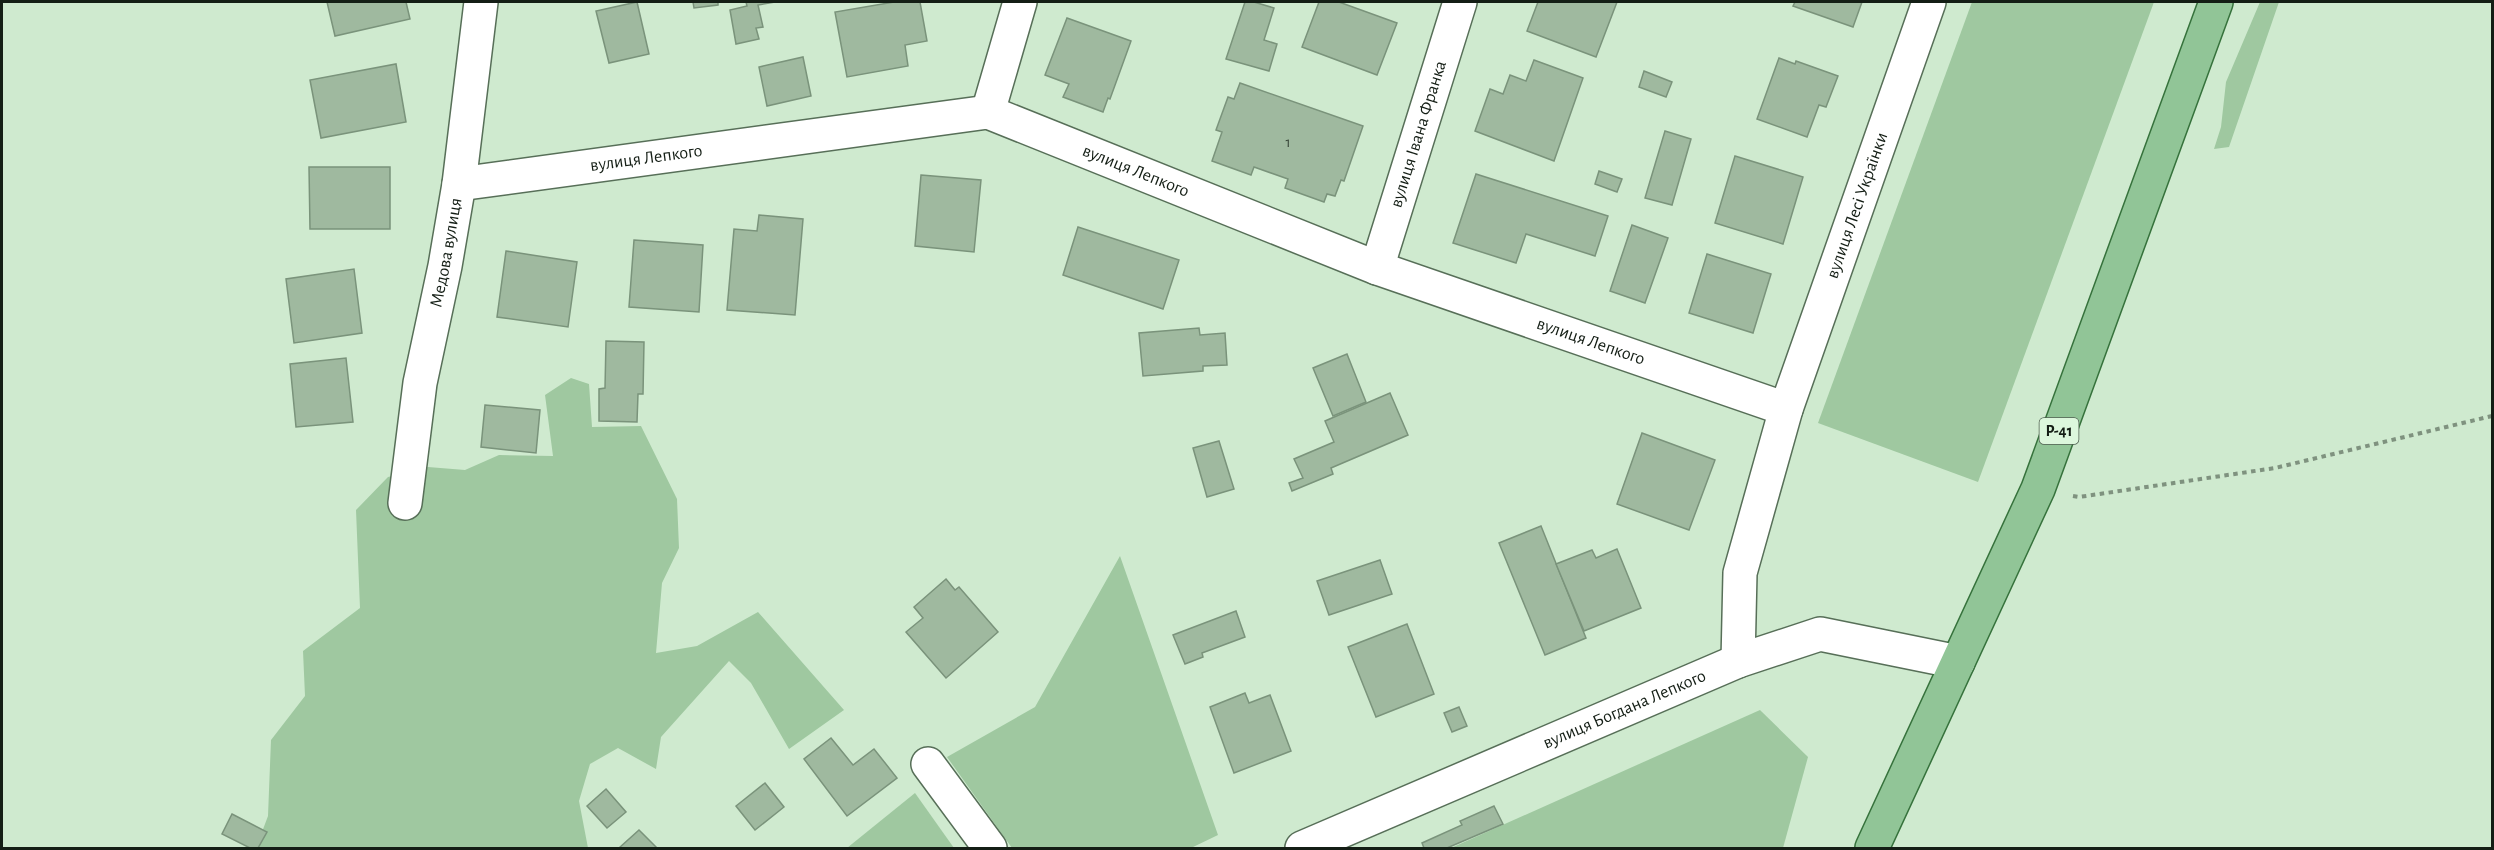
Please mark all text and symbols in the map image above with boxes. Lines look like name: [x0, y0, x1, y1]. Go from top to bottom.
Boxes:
street label: вулиця Івана Франка: [1387, 59, 1450, 210]
street label: вулиця Лесі Українки: [1824, 130, 1891, 281]
house number: 1: [1285, 135, 1291, 150]
street label: вулиця Лепкого: [589, 142, 704, 175]
street label: вулиця Лепкого: [1080, 142, 1192, 201]
street label: Медова вулиця: [427, 196, 465, 309]
street label: вулиця Лепкого: [1534, 315, 1647, 369]
road number: Р-41: [2040, 418, 2078, 444]
street label: вулиця Богдана Лепкого: [1540, 667, 1709, 752]

